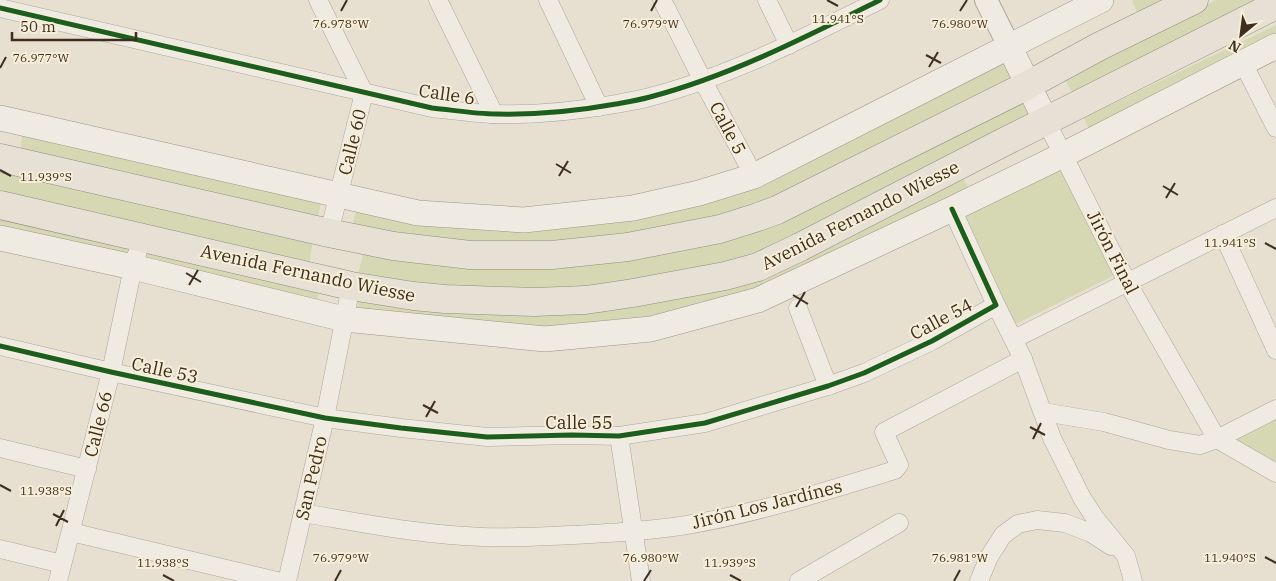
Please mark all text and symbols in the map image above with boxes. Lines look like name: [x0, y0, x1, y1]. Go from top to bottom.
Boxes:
scale bar: [12, 10, 136, 42]
north arrow: [1216, 10, 1266, 60]
text: 11.941°S: [812, 11, 864, 26]
text: 76.978°W: [313, 16, 370, 31]
text: 76.979°W: [623, 16, 680, 31]
text: 76.980°W: [932, 16, 989, 31]
text: 50 m: [20, 17, 56, 36]
text: N: [1225, 36, 1244, 57]
text: 76.977°W: [13, 50, 70, 65]
street label: Calle 6: [417, 79, 477, 109]
street label: Calle 5: [705, 98, 751, 158]
street label: Calle 60: [333, 106, 371, 178]
street label: Avenida Fernando Wiesse: [757, 155, 963, 275]
text: 11.939°S: [20, 169, 72, 184]
street label: Jirón Final: [1082, 206, 1144, 298]
text: 11.941°S: [1204, 235, 1256, 250]
street label: Avenida Fernando Wiesse: [199, 239, 417, 307]
street label: Calle 54: [906, 293, 976, 345]
street label: Calle 53: [130, 352, 200, 388]
street label: Calle 66: [79, 388, 117, 460]
street label: Calle 55: [545, 411, 613, 434]
street label: San Pedro: [290, 434, 332, 522]
street label: Jirón Los Jardínes: [690, 474, 844, 534]
text: 11.938°S: [20, 483, 72, 498]
text: 76.979°W: [313, 550, 370, 565]
text: 76.980°W: [623, 550, 680, 565]
text: 76.981°W: [932, 550, 989, 565]
text: 11.940°S: [1204, 550, 1256, 565]
text: 11.938°S: [137, 555, 189, 570]
text: 11.939°S: [704, 555, 756, 570]

